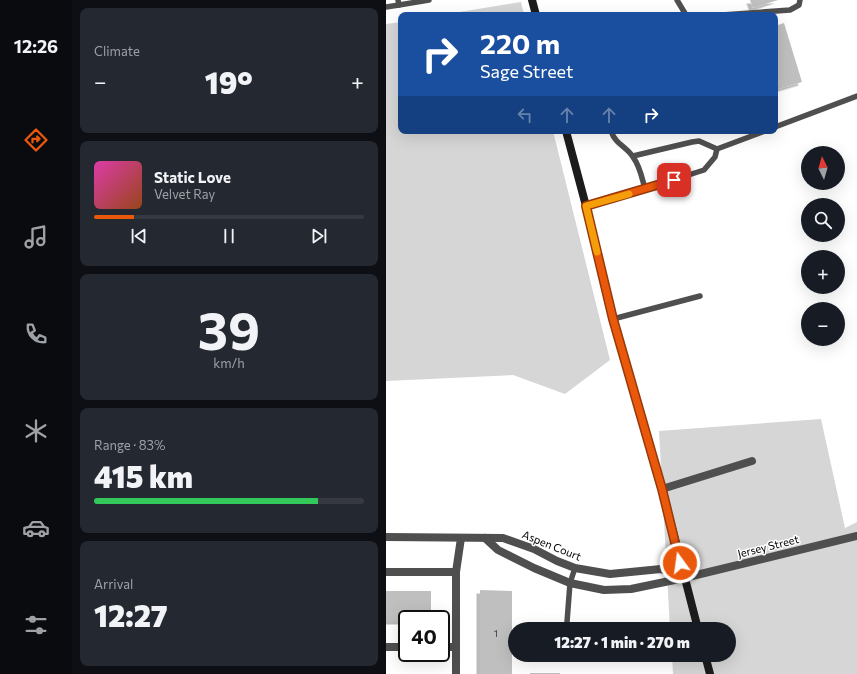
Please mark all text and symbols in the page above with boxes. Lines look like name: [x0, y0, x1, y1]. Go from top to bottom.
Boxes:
text: 220 m: [480, 26, 560, 60]
icon: right: [414, 28, 466, 80]
text: 12:26: [14, 35, 58, 57]
text: Climate: [94, 43, 140, 59]
text: Sage Street: [480, 60, 573, 82]
text: 19°: [205, 63, 253, 100]
text: −: [94, 68, 107, 95]
text: +: [351, 68, 364, 95]
icon: left: [514, 104, 536, 126]
icon: ahead: [556, 104, 578, 126]
icon: ahead: [598, 104, 620, 126]
icon: right: [640, 104, 662, 126]
icon: directions: [22, 126, 50, 154]
north arrow: [801, 146, 845, 190]
map controls: [801, 146, 845, 346]
pin: [657, 163, 691, 197]
text: Static Love: [154, 168, 231, 186]
icon: arrive: [663, 169, 685, 191]
text: Velvet Ray: [154, 186, 215, 202]
button: search: [801, 198, 845, 242]
icon: music: [22, 223, 50, 251]
icon: previous: [128, 225, 150, 247]
icon: pause: [218, 225, 240, 247]
icon: next: [308, 225, 330, 247]
button: +: [801, 250, 845, 294]
text: 39: [198, 297, 260, 361]
button: −: [801, 302, 845, 346]
icon: phone: [22, 320, 50, 348]
text: km/h: [213, 355, 245, 371]
icon: climate: [22, 417, 50, 445]
text: Range · 83%: [94, 437, 165, 453]
text: 415 km: [94, 457, 193, 494]
icon: car: [22, 514, 50, 542]
street label: Aspen Court: [521, 527, 584, 563]
street label: Jersey Street: [736, 532, 801, 561]
position arrow: [659, 542, 701, 584]
text: Arrival: [94, 576, 133, 592]
text: 12:27: [94, 596, 168, 633]
speed limit sign: 40: [398, 610, 450, 662]
icon: filters: [22, 611, 50, 639]
house number: 1: [494, 628, 498, 639]
text: 12:27 · 1 min · 270 m: [554, 633, 690, 651]

